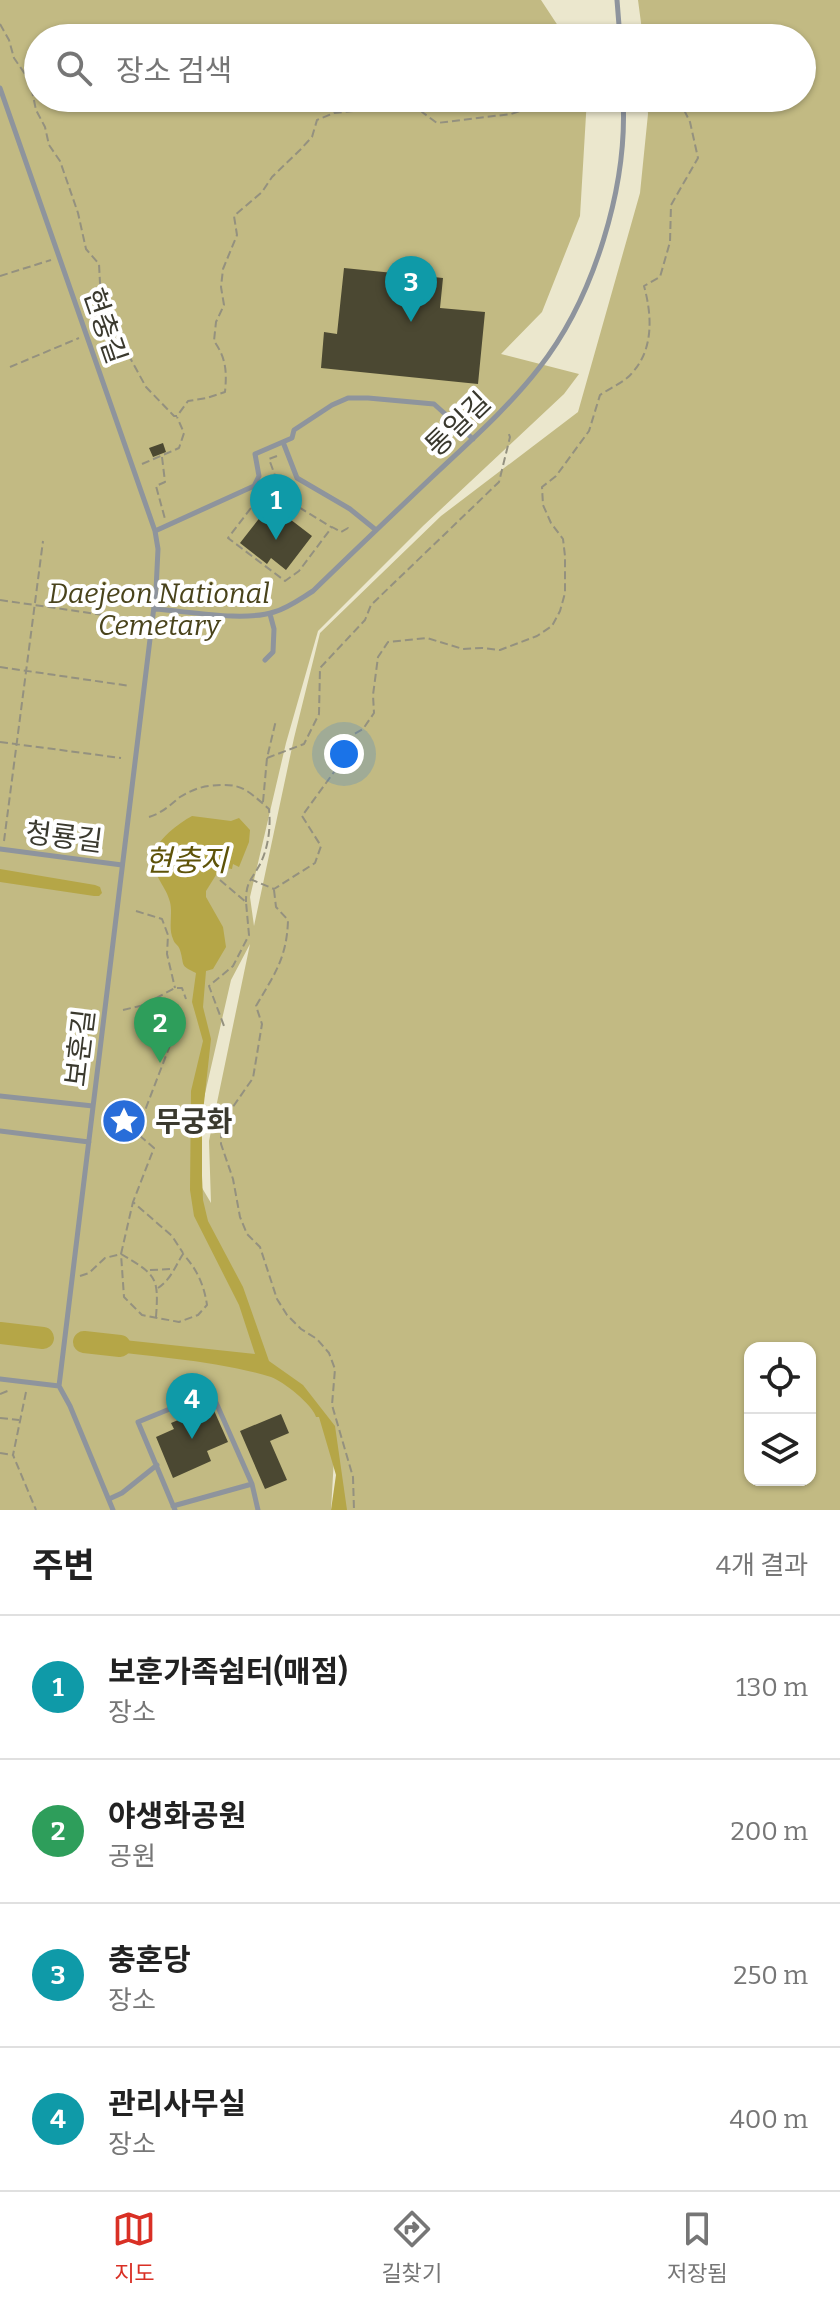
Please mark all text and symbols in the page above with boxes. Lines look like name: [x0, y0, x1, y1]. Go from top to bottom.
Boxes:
search box: [24, 24, 816, 112]
icon: search: [52, 46, 96, 90]
text: 장소 검색: [116, 53, 232, 89]
pin: 3: [385, 256, 437, 322]
street label: 현충길: [77, 284, 133, 368]
street label: 통일길: [419, 385, 497, 463]
pin: 1: [250, 474, 302, 540]
park label: Daejeon National Cemetary: [48, 577, 270, 642]
your location: [324, 734, 364, 774]
street label: 청룡길: [24, 816, 104, 858]
water label: 현충지: [145, 843, 230, 879]
pin: 2: [134, 997, 186, 1063]
street label: 보훈길: [59, 1008, 101, 1088]
place icon: 무궁화: [100, 1097, 148, 1145]
place label: 무궁화: [155, 1105, 233, 1138]
map controls: [744, 1342, 816, 1486]
button: locate: [744, 1342, 816, 1414]
pin: 4: [166, 1373, 218, 1439]
button: layers: [744, 1414, 816, 1486]
text: 주변: [32, 1545, 95, 1586]
text: 4개 결과: [716, 1550, 808, 1581]
text: 보훈가족쉼터(매점): [108, 1654, 348, 1690]
text: 1: [52, 1672, 64, 1703]
text: 130 m: [736, 1672, 808, 1703]
text: 장소: [108, 1697, 156, 1728]
text: 야생화공원: [108, 1798, 246, 1834]
text: 2: [51, 1816, 65, 1847]
text: 200 m: [731, 1816, 808, 1847]
text: 공원: [108, 1841, 156, 1872]
text: 충혼당: [108, 1942, 191, 1978]
text: 3: [51, 1960, 65, 1991]
text: 250 m: [733, 1960, 808, 1991]
text: 장소: [108, 1985, 156, 2016]
text: 관리사무실: [108, 2086, 246, 2122]
text: 4: [50, 2104, 66, 2135]
text: 400 m: [729, 2104, 808, 2135]
text: 장소: [108, 2129, 156, 2160]
tab: 지도: [112, 2207, 156, 2287]
tab: 길찾기: [381, 2207, 442, 2287]
tab: 저장됨: [667, 2207, 728, 2287]

